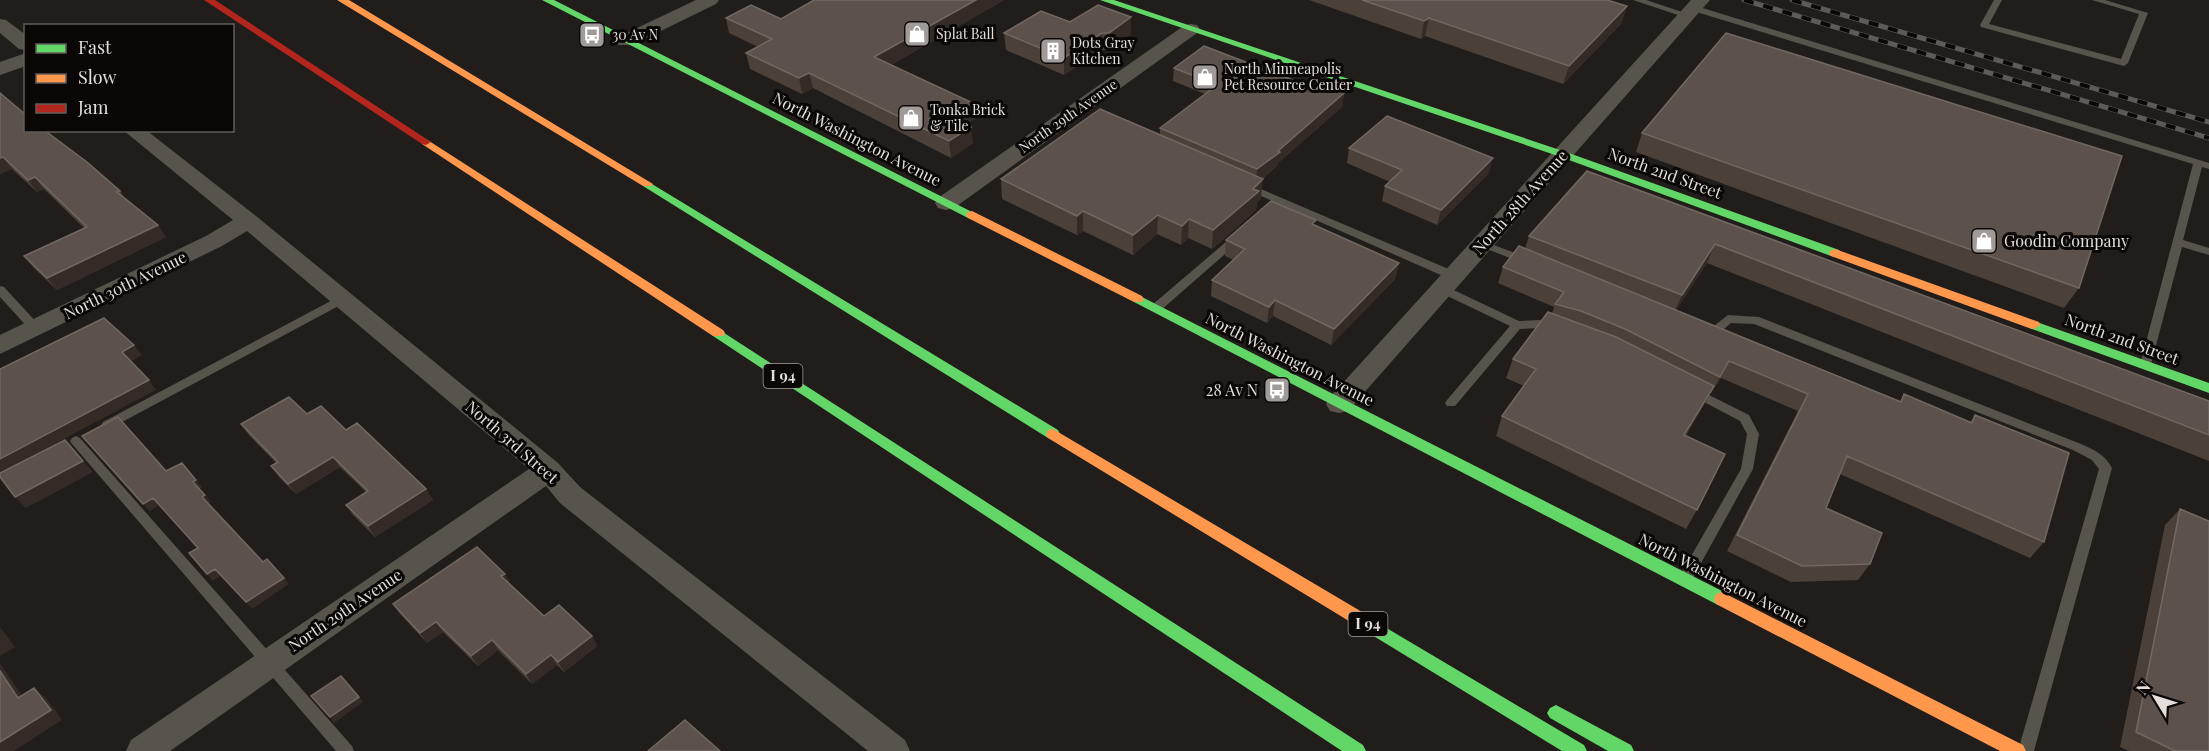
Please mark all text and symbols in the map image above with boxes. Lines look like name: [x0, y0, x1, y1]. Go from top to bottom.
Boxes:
shop icon: Splat Ball: [902, 19, 932, 49]
bus stop icon: 30 Av N: [577, 20, 607, 50]
legend: [24, 24, 234, 132]
place label: Splat Ball: [936, 24, 995, 43]
place label: 30 Av N: [612, 25, 659, 44]
place label: Dots Gray Kitchen: [1072, 33, 1135, 68]
text: Fast: [78, 35, 112, 59]
building icon: Dots Gray Kitchen: [1038, 36, 1068, 66]
place label: North Minneapolis Pet Resource Center: [1224, 59, 1353, 94]
shop icon: North Minneapolis Pet Resource Center: [1190, 62, 1220, 92]
text: Slow: [78, 65, 116, 89]
street label: North 29th Avenue: [1015, 74, 1121, 157]
street label: North Washington Avenue: [769, 87, 945, 190]
text: Jam: [77, 95, 108, 119]
place label: Tonka Brick & Tile: [930, 100, 1006, 135]
shop icon: Tonka Brick & Tile: [896, 103, 926, 133]
street label: North 2nd Street: [1605, 142, 1725, 203]
street label: North 28th Avenue: [1467, 145, 1572, 258]
shop icon: Goodin Company: [1969, 226, 1999, 256]
place label: Goodin Company: [2004, 230, 2129, 251]
street label: North 30th Avenue: [60, 246, 190, 323]
street label: North Washington Avenue: [1202, 307, 1378, 410]
street label: North 2nd Street: [2062, 308, 2182, 369]
road number: I 94: [764, 364, 802, 388]
bus stop icon: 28 Av N: [1262, 375, 1292, 405]
place label: 28 Av N: [1206, 379, 1258, 400]
street label: North 3rd Street: [462, 396, 563, 488]
street label: North Washington Avenue: [1635, 528, 1811, 631]
street label: North 29th Avenue: [284, 564, 406, 655]
road number: I 94: [1348, 612, 1388, 636]
north arrow: [2125, 667, 2185, 727]
text: N: [2131, 676, 2155, 698]

